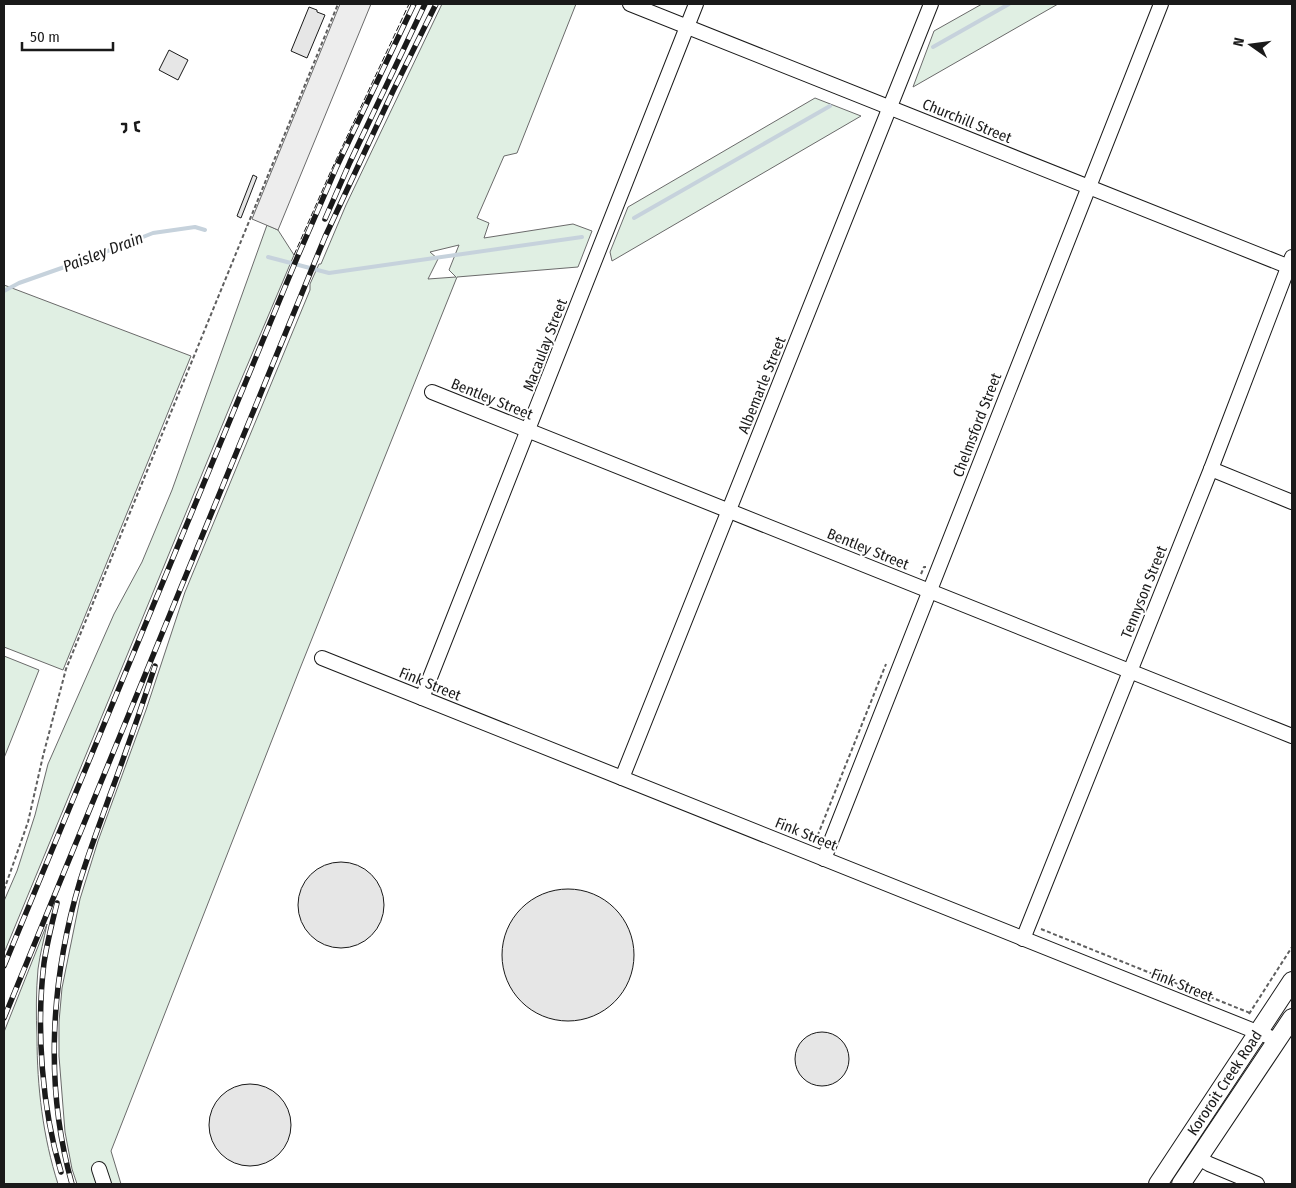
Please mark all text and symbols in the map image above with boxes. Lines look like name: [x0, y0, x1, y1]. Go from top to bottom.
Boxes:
scale bar: [22, 20, 114, 52]
north arrow: [1226, 20, 1276, 70]
text: 50 m: [30, 28, 60, 46]
text: N: [1230, 36, 1248, 48]
street label: Churchill Street: [920, 95, 1014, 147]
water label: Paisley Drain: [60, 228, 146, 276]
street label: Macaulay Street: [519, 296, 571, 394]
street label: Albemarle Street: [734, 334, 790, 436]
street label: Chelmsford Street: [949, 370, 1005, 480]
street label: Bentley Street: [448, 374, 536, 424]
street label: Bentley Street: [824, 524, 912, 574]
street label: Tennyson Street: [1117, 543, 1171, 641]
street label: Fink Street: [396, 663, 464, 705]
street label: Fink Street: [772, 813, 840, 855]
street label: Fink Street: [1148, 964, 1216, 1006]
street label: Kororoit Creek Road: [1184, 1027, 1266, 1139]

